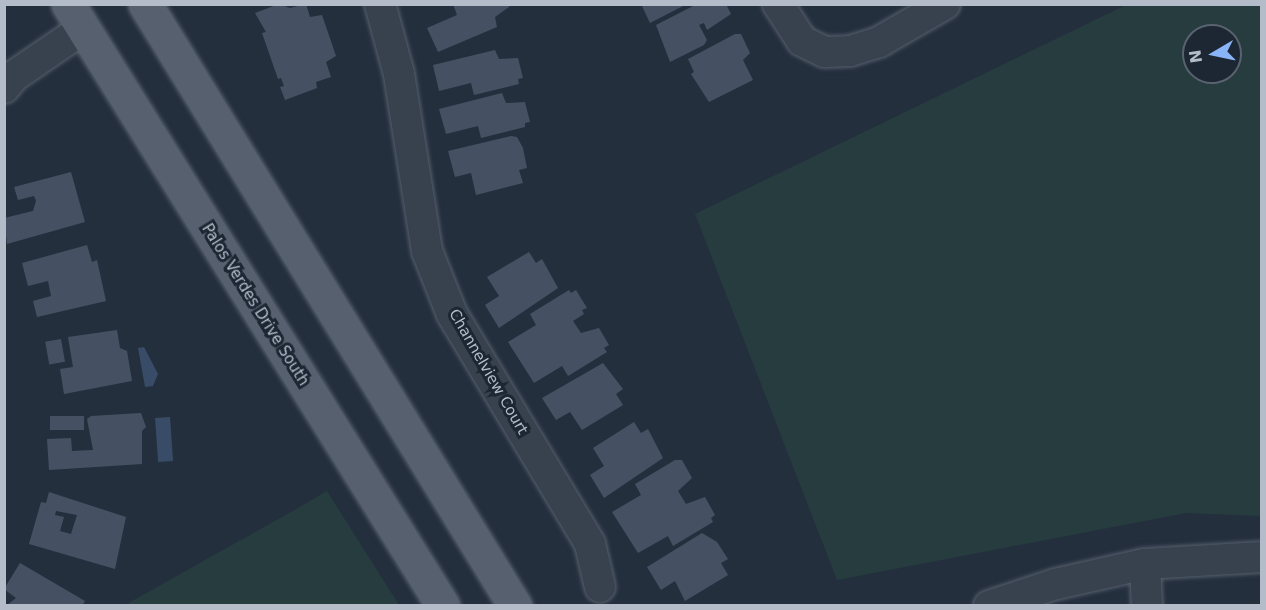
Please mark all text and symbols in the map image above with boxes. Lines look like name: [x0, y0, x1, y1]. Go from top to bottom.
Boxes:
north arrow: [1182, 24, 1242, 84]
text: N: [1185, 48, 1206, 65]
street label: Palos Verdes Drive South: [198, 221, 312, 389]
street label: Channelview Court: [445, 306, 531, 438]

